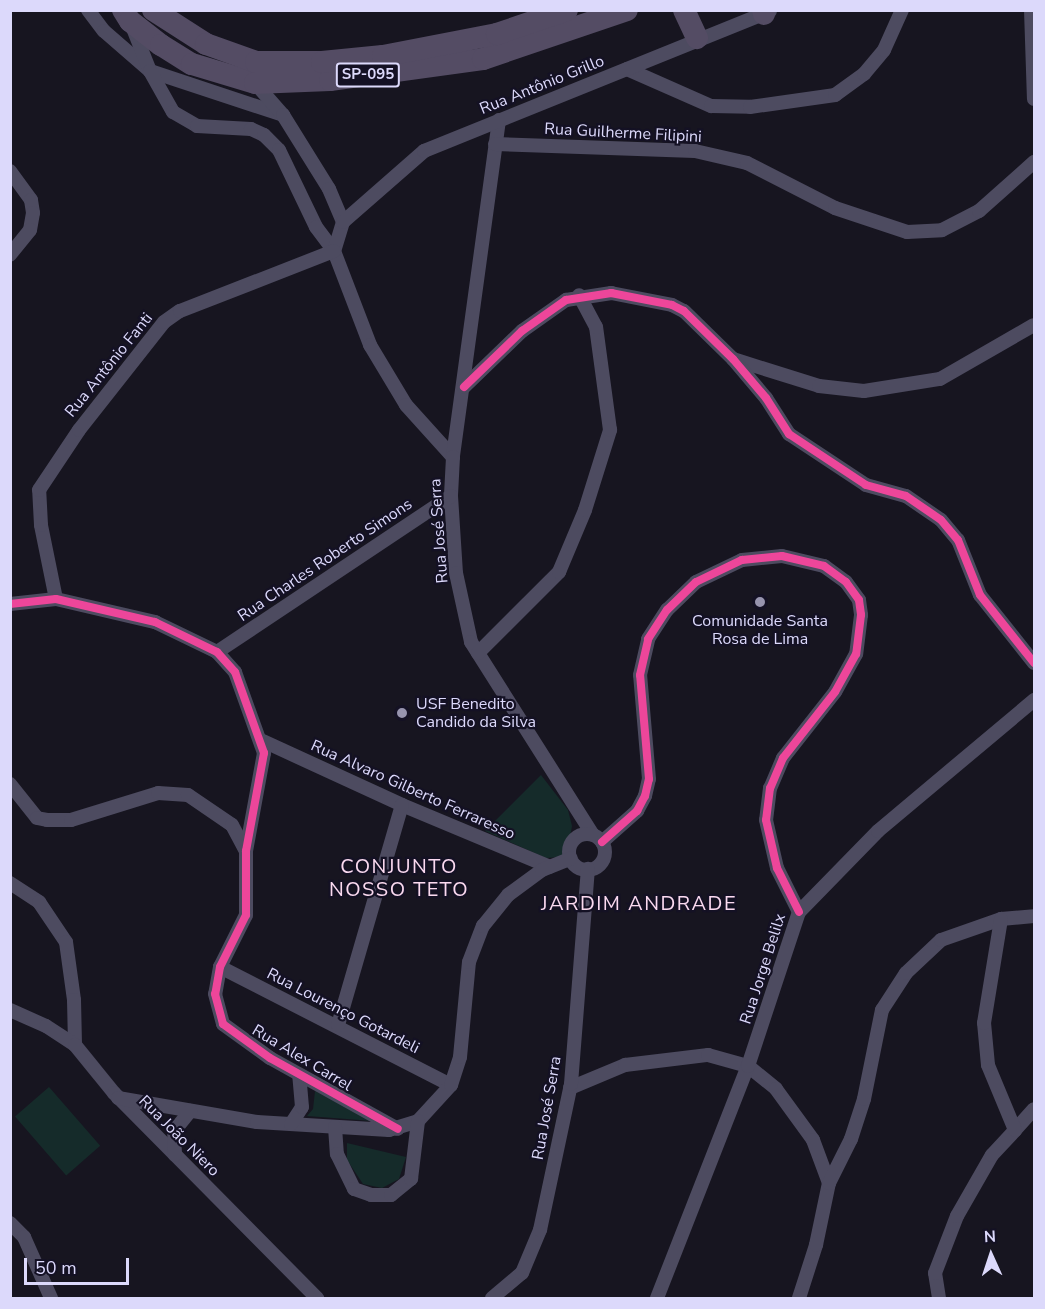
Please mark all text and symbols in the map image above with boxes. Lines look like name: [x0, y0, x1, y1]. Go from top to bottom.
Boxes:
street label: Rua Antônio Grillo: [477, 51, 607, 119]
road number: SP-095: [335, 63, 401, 87]
street label: Rua Guilherme Filipini: [544, 119, 702, 147]
street label: Rua Antônio Fanti: [61, 309, 157, 421]
street label: Rua José Serra: [426, 478, 452, 584]
street label: Rua Charles Roberto Simons: [234, 494, 416, 626]
marker: Comunidade Santa Rosa de Lima: [753, 595, 767, 609]
place label: Comunidade Santa Rosa de Lima: [692, 611, 828, 649]
place label: USF Benedito Candido da Silva: [416, 694, 536, 732]
marker: USF Benedito Candido da Silva: [393, 704, 411, 722]
street label: Rua Alvaro Gilberto Ferraresso: [308, 736, 518, 844]
district label: CONJUNTO NOSSO TETO: [329, 855, 469, 902]
district label: JARDIM ANDRADE: [541, 891, 737, 915]
street label: Rua Jorge Belilx: [736, 911, 790, 1027]
street label: Rua Lourenço Gotardeli: [264, 964, 422, 1058]
street label: Rua Alex Carrel: [249, 1021, 355, 1095]
street label: Rua José Serra: [528, 1055, 566, 1161]
street label: Rua João Niero: [135, 1092, 223, 1180]
north arrow: [961, 1225, 1021, 1285]
text: N: [984, 1226, 997, 1248]
scale bar: [27, 1246, 132, 1284]
text: 50 m: [35, 1256, 77, 1280]

